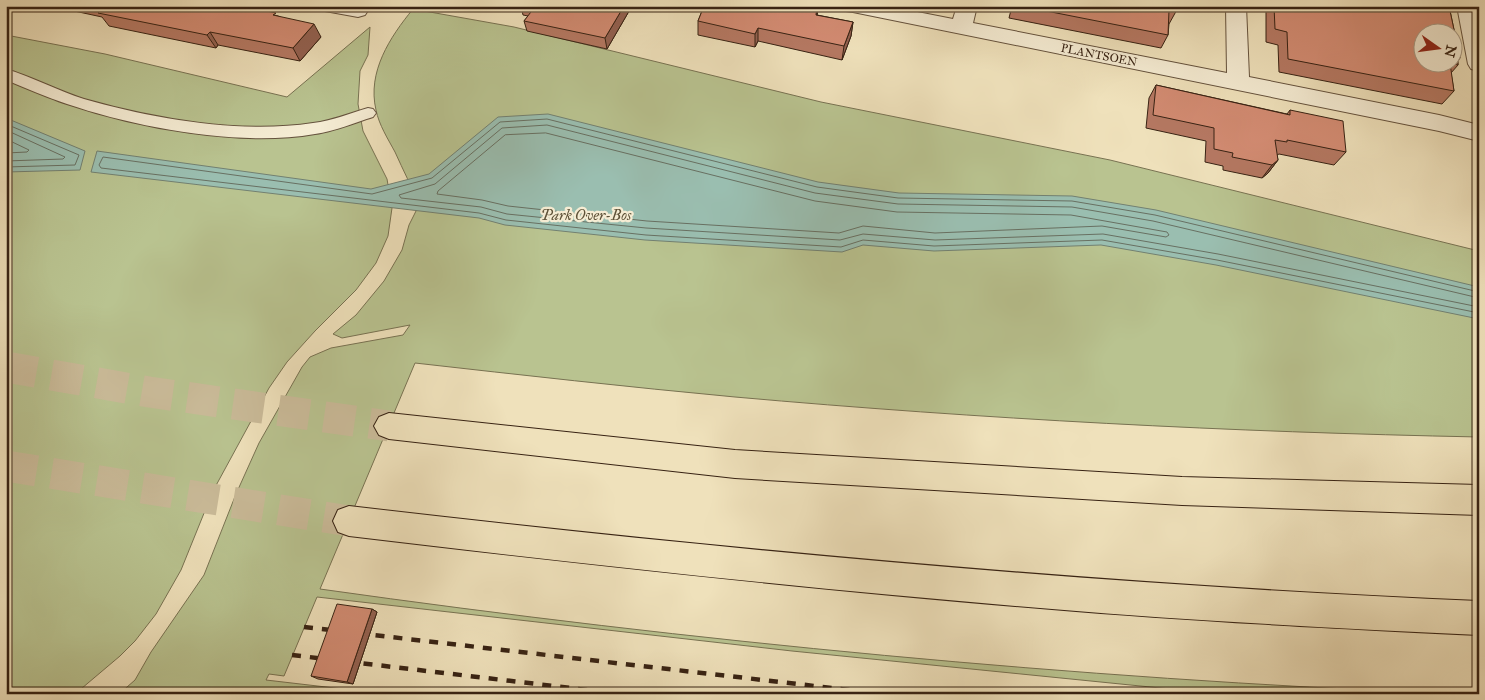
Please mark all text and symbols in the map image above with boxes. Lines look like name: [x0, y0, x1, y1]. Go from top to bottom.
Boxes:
north arrow: [1412, 22, 1462, 72]
street label: PLANTSOEN: [1060, 41, 1138, 69]
text: N: [1440, 43, 1460, 59]
park label: Park Over-Bos: [541, 206, 632, 224]

